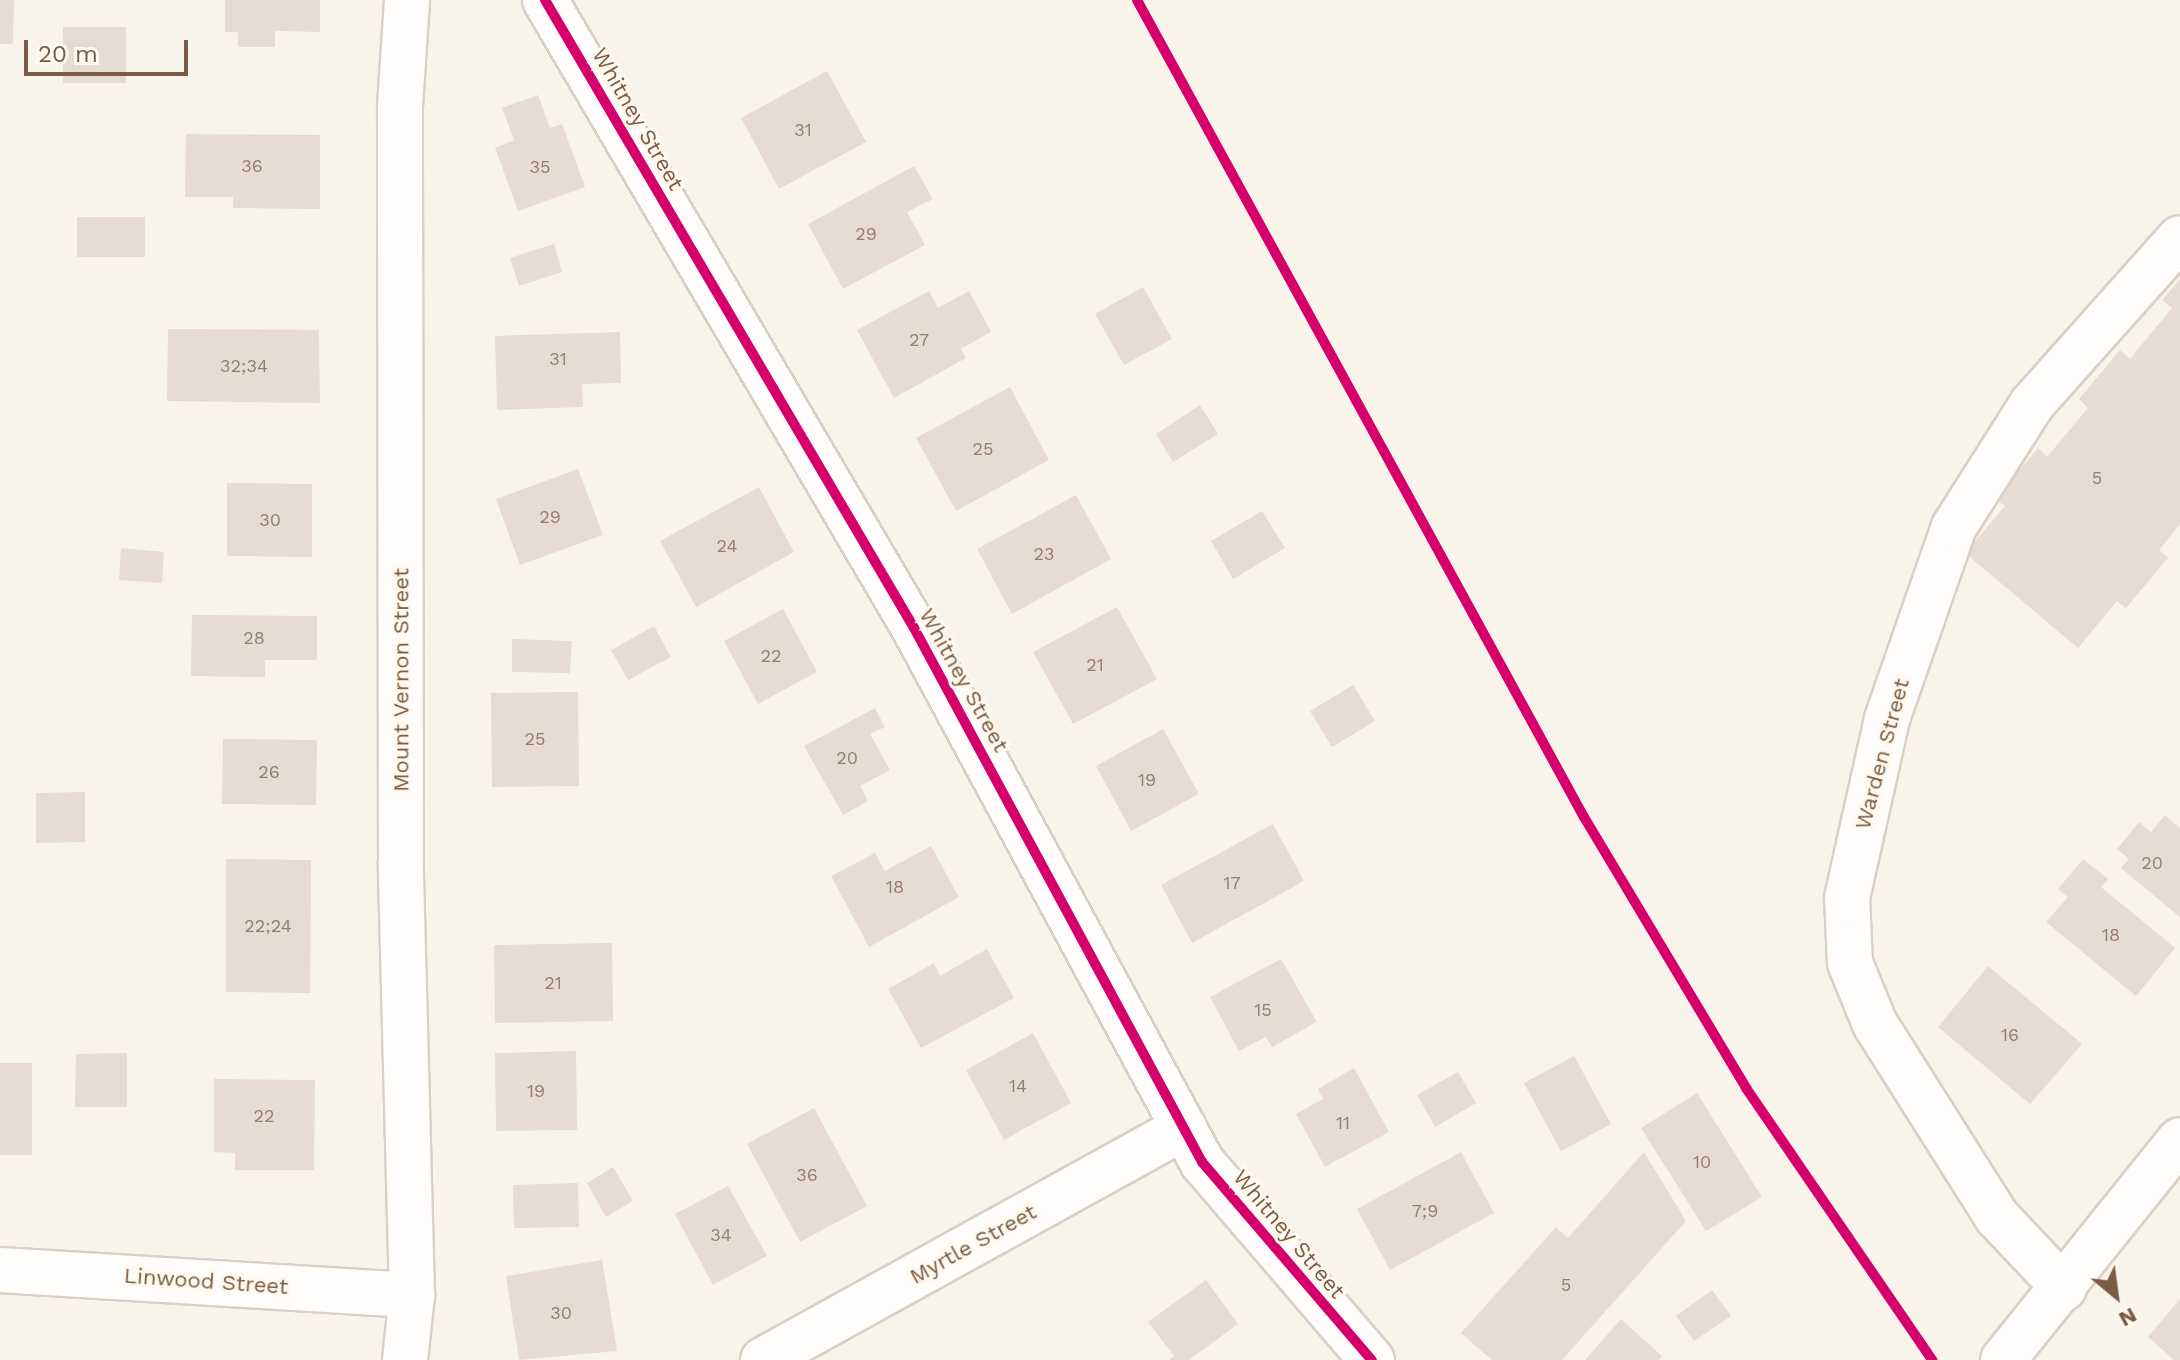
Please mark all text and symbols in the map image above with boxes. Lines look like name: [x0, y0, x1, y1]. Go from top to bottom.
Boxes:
scale bar: [28, 24, 192, 74]
text: 20 m: [38, 40, 98, 68]
street label: Whitney Street: [586, 43, 690, 195]
house number: 31: [794, 119, 812, 141]
house number: 36: [241, 155, 263, 177]
house number: 35: [530, 156, 550, 178]
house number: 29: [855, 223, 877, 245]
house number: 27: [909, 329, 929, 351]
house number: 31: [549, 348, 567, 370]
house number: 32;34: [220, 355, 268, 377]
house number: 25: [973, 438, 993, 460]
house number: 5: [2092, 467, 2102, 489]
house number: 29: [539, 506, 561, 528]
house number: 30: [259, 509, 281, 531]
house number: 24: [717, 535, 737, 557]
house number: 23: [1034, 543, 1054, 565]
street label: Mount Vernon Street: [388, 568, 414, 792]
street label: Whitney Street: [914, 603, 1014, 757]
house number: 28: [243, 627, 265, 649]
house number: 22: [761, 645, 781, 667]
house number: 21: [1086, 654, 1104, 676]
street label: Warden Street: [1849, 676, 1915, 832]
house number: 25: [525, 728, 545, 750]
house number: 20: [836, 747, 858, 769]
house number: 26: [258, 761, 280, 783]
house number: 19: [1138, 769, 1156, 791]
house number: 20: [2141, 852, 2163, 874]
house number: 17: [1223, 872, 1241, 894]
house number: 18: [886, 876, 904, 898]
house number: 22;24: [244, 915, 292, 937]
house number: 18: [2102, 924, 2120, 946]
house number: 21: [544, 972, 562, 994]
house number: 15: [1254, 999, 1272, 1021]
house number: 16: [2001, 1024, 2019, 1046]
house number: 14: [1009, 1075, 1027, 1097]
house number: 19: [527, 1080, 545, 1102]
house number: 22: [254, 1105, 274, 1127]
house number: 11: [1336, 1112, 1350, 1134]
house number: 10: [1693, 1151, 1711, 1173]
house number: 36: [796, 1164, 818, 1186]
street label: Whitney Street: [1227, 1164, 1351, 1304]
street label: Myrtle Street: [905, 1198, 1041, 1290]
house number: 7;9: [1412, 1200, 1438, 1222]
house number: 34: [710, 1224, 732, 1246]
north arrow: [2076, 1256, 2156, 1336]
street label: Linwood Street: [123, 1262, 289, 1300]
house number: 5: [1561, 1274, 1571, 1296]
house number: 30: [550, 1302, 572, 1324]
text: N: [2115, 1303, 2141, 1332]

